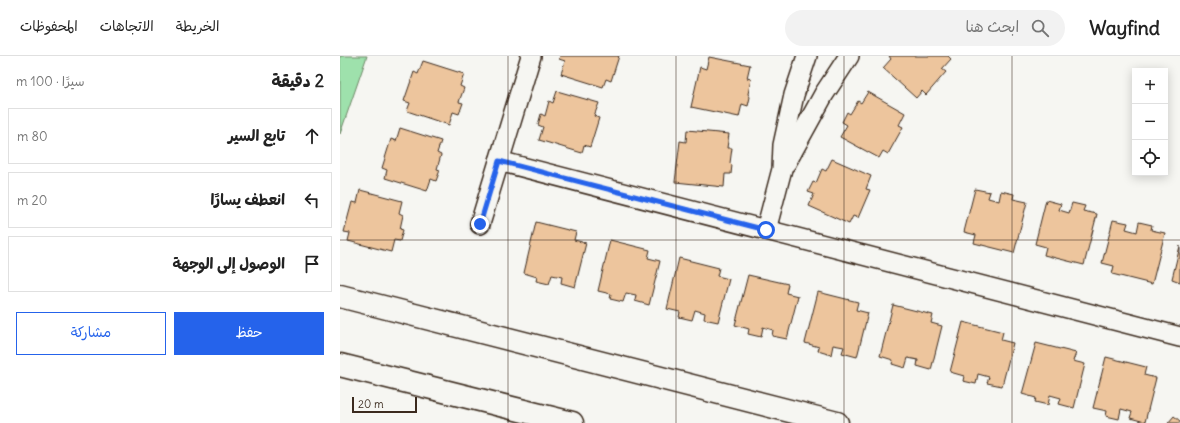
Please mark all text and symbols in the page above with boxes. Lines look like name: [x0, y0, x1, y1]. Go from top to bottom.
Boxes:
search box: [785, 10, 1065, 46]
text: Wayfind: [1089, 16, 1160, 40]
text: المحفوظات: [20, 17, 78, 35]
text: الاتجاهات: [100, 17, 154, 35]
text: الخريطة: [176, 17, 219, 35]
text: ابحث هنا: [965, 17, 1019, 36]
icon: search: [1029, 17, 1051, 39]
map controls: [1132, 68, 1168, 176]
button: +: [1132, 68, 1168, 104]
text: 2 دقيقة: [271, 70, 324, 92]
text: سيرًا · 100 m: [16, 73, 85, 90]
button: −: [1132, 104, 1168, 140]
icon: ahead: [301, 125, 323, 147]
text: تابع السير: [228, 126, 285, 145]
text: 80 m: [17, 128, 48, 145]
button: locate: [1132, 140, 1168, 176]
icon: left: [301, 189, 323, 211]
text: انعطف يسارًا: [211, 190, 285, 209]
text: 20 m: [17, 192, 47, 209]
route end: [471, 215, 489, 233]
route start: [757, 221, 775, 239]
icon: arrive: [301, 253, 323, 275]
text: الوصول إلى الوجهة: [172, 254, 285, 273]
button: مشاركة: [16, 312, 166, 355]
button: حفظ: [174, 312, 324, 355]
scale bar: [352, 395, 417, 414]
text: 20 m: [358, 397, 384, 411]

